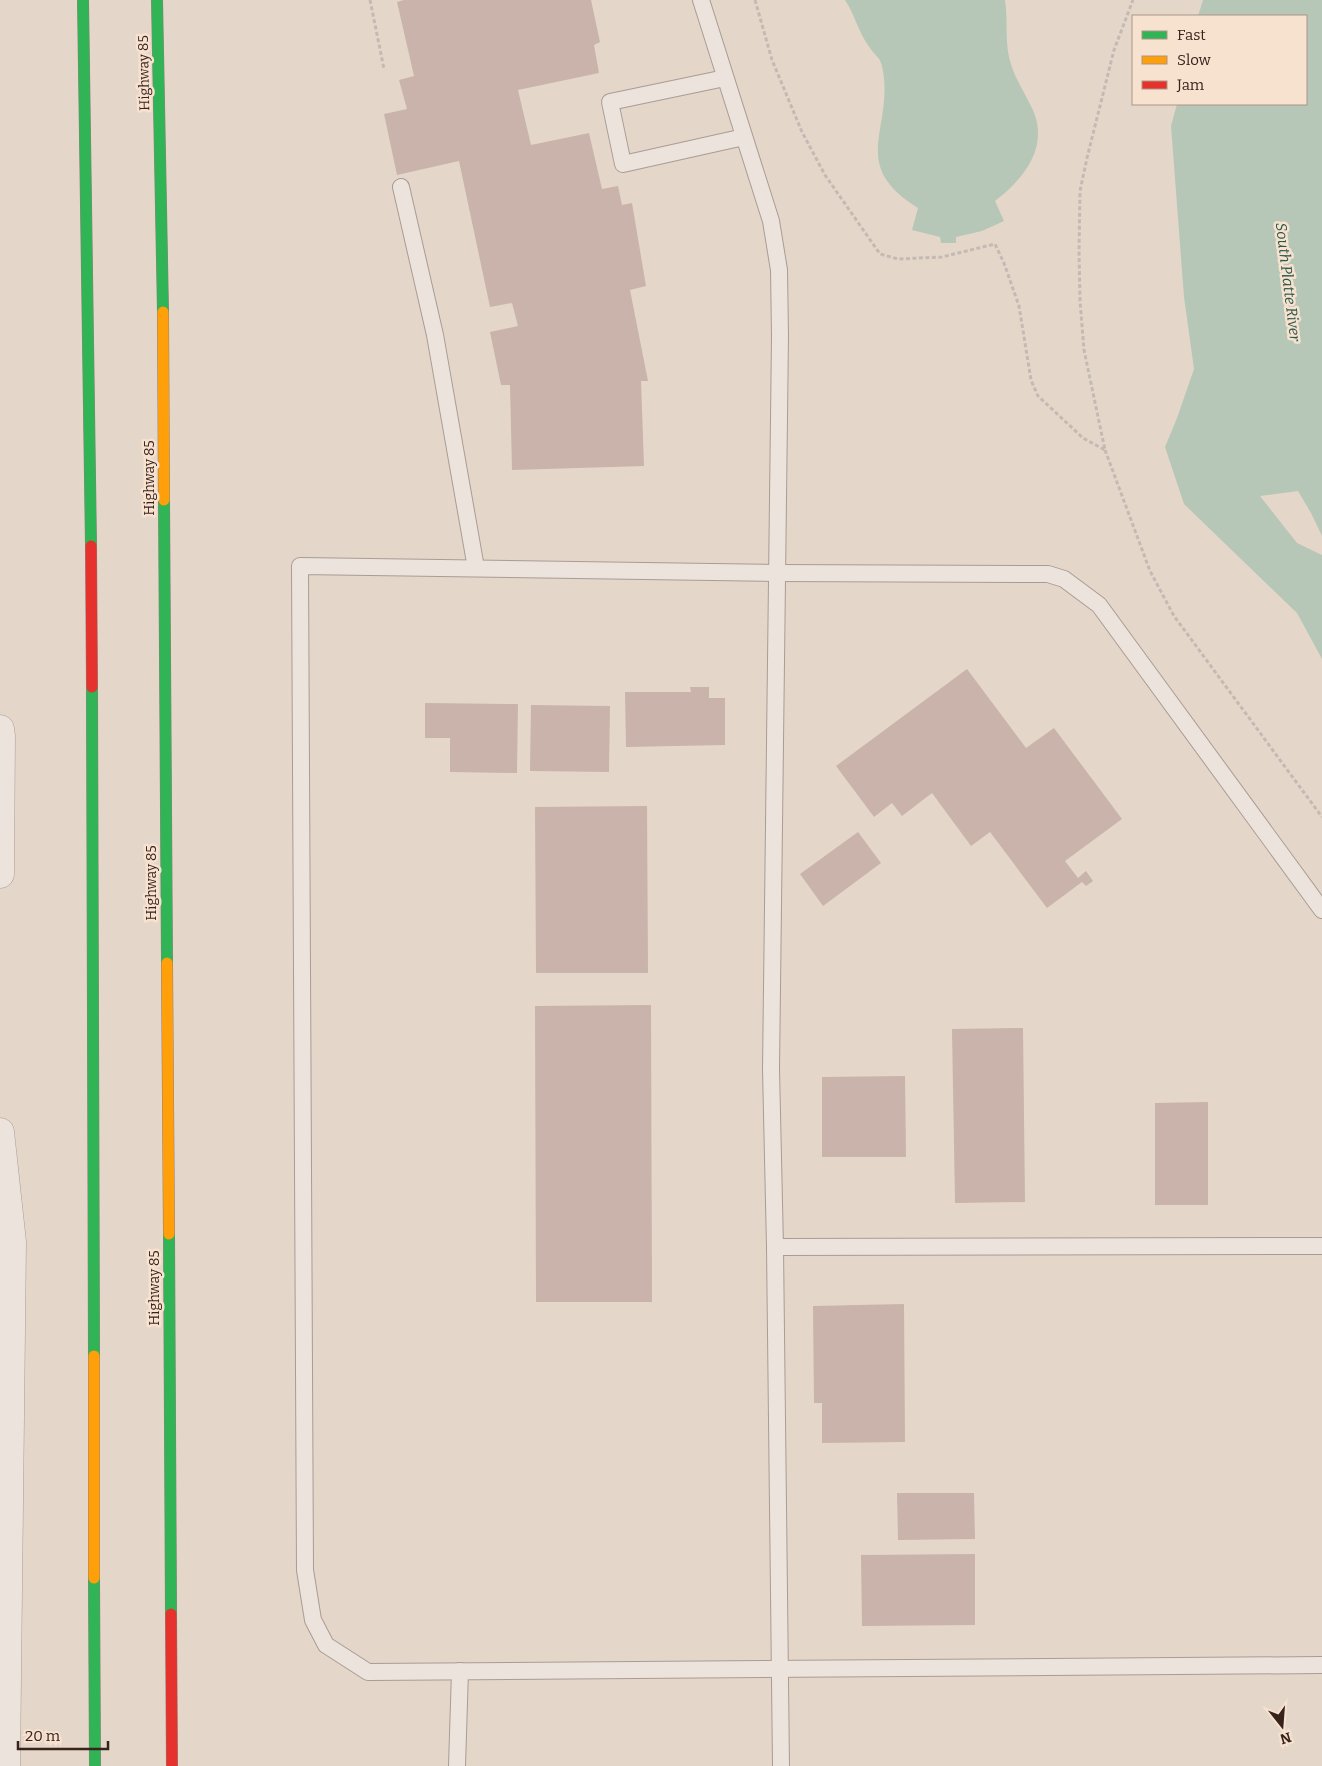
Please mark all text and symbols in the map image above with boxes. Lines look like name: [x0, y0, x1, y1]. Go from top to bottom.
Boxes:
legend: [1132, 15, 1307, 105]
text: Fast: [1177, 26, 1206, 44]
street label: Highway 85: [135, 35, 153, 111]
text: Slow: [1177, 51, 1212, 69]
text: Jam: [1176, 76, 1205, 94]
water label: South Platte River: [1272, 222, 1304, 343]
street label: Highway 85: [141, 440, 158, 516]
street label: Highway 85: [143, 845, 160, 921]
street label: Highway 85: [146, 1250, 163, 1326]
north arrow: [1257, 1701, 1307, 1751]
scale bar: [18, 1718, 108, 1750]
text: 20 m: [25, 1727, 61, 1745]
text: N: [1278, 1728, 1293, 1748]

